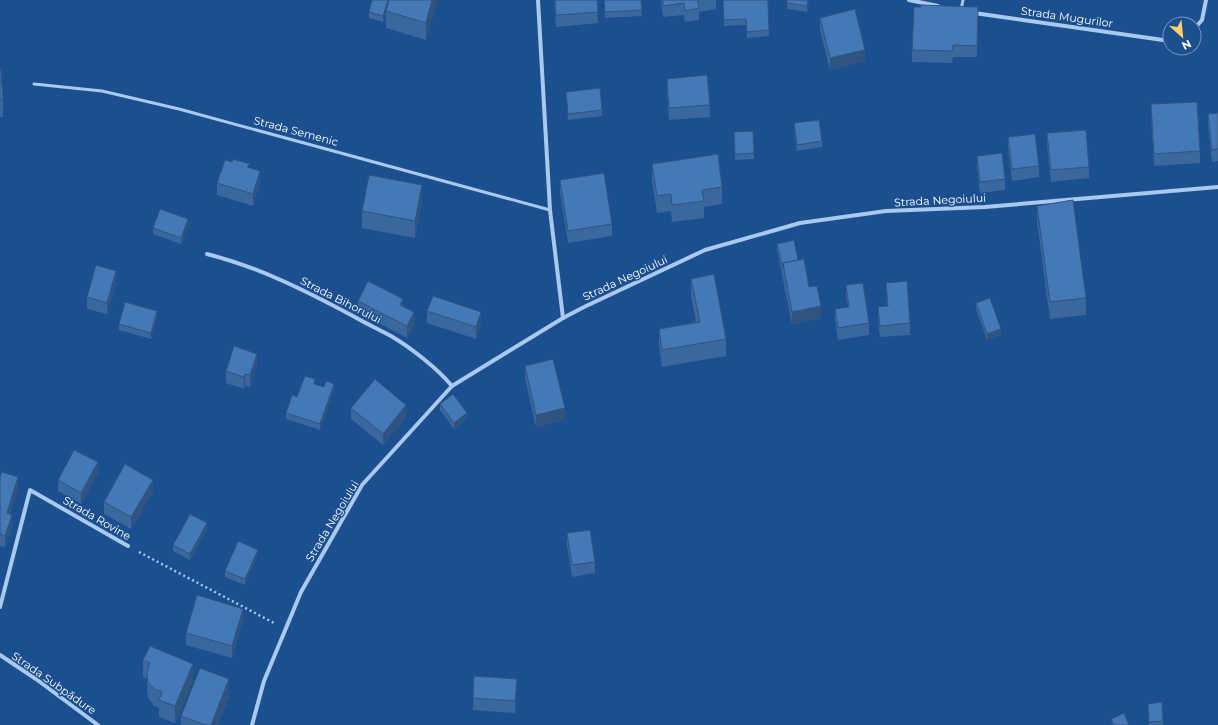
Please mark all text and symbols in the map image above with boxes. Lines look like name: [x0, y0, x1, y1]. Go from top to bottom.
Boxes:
street label: Strada Mugurilor: [1020, 4, 1114, 30]
north arrow: [1162, 16, 1202, 56]
text: N: [1179, 37, 1194, 53]
street label: Strada Semenic: [252, 113, 340, 149]
street label: Strada Negoiului: [894, 191, 986, 209]
street label: Strada Negoiului: [580, 252, 670, 304]
street label: Strada Bihorului: [298, 274, 384, 327]
street label: Strada Negoiului: [302, 478, 362, 564]
street label: Strada Rovine: [61, 493, 134, 543]
street label: Strada Subpădure: [9, 649, 99, 718]

